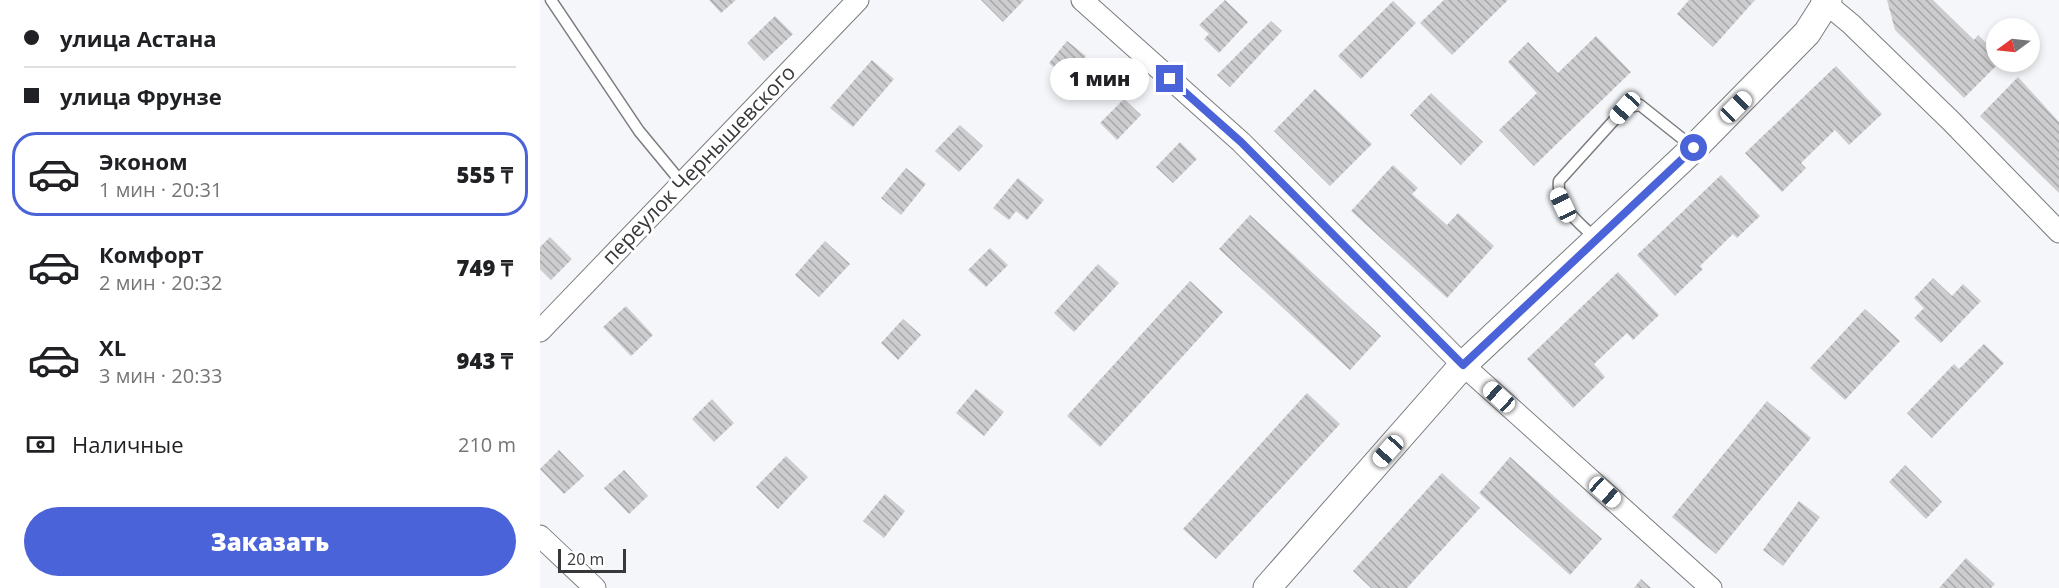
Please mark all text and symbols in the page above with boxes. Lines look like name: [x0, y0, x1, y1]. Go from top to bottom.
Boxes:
north arrow: [1986, 18, 2040, 72]
map controls: [1986, 18, 2040, 72]
text: улица Астана: [60, 23, 217, 53]
street label: переулок Чернышевского: [595, 58, 801, 270]
callout: 1 мин: [1050, 58, 1149, 100]
text: 1 мин: [1069, 65, 1130, 92]
route end: [1156, 65, 1183, 92]
text: улица Фрунзе: [60, 81, 222, 111]
car: [1717, 88, 1755, 126]
car: [1606, 89, 1644, 127]
route start: [1680, 134, 1707, 161]
text: Эконом: [99, 146, 188, 176]
icon: car: [27, 147, 81, 201]
text: 555 ₸: [457, 159, 513, 189]
text: 1 мин · 20:31: [99, 176, 222, 203]
car: [1547, 185, 1579, 225]
text: Комфорт: [99, 239, 204, 269]
icon: car: [27, 240, 81, 294]
text: 749 ₸: [457, 252, 513, 282]
text: 2 мин · 20:32: [99, 269, 222, 296]
text: XL: [99, 332, 126, 362]
icon: car: [27, 333, 81, 387]
text: 943 ₸: [457, 345, 513, 375]
text: 3 мин · 20:33: [99, 362, 222, 389]
car: [1480, 378, 1518, 416]
icon: cash: [24, 428, 57, 461]
text: Наличные: [72, 429, 184, 459]
text: 210 m: [458, 431, 516, 458]
car: [1369, 432, 1407, 470]
car: [1586, 473, 1624, 511]
button: Заказать: [24, 507, 516, 576]
scale bar: [558, 546, 626, 574]
text: 20 m: [567, 548, 604, 570]

